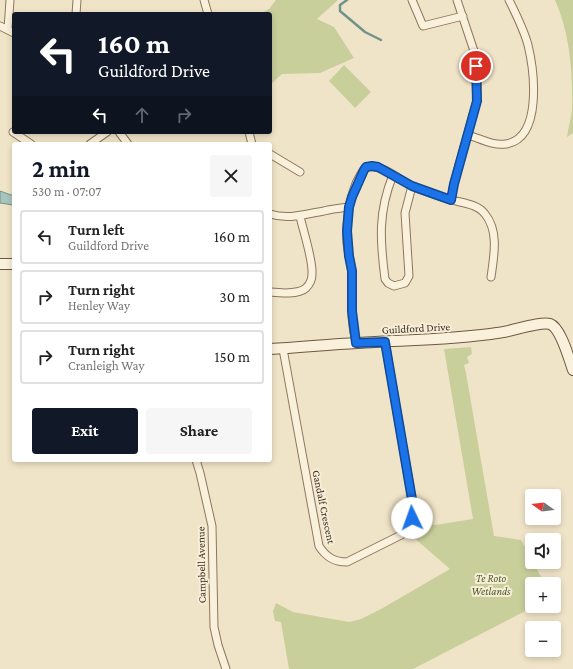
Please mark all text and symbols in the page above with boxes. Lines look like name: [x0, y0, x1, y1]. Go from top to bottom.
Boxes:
icon: left: [32, 28, 84, 80]
text: 160 m: [98, 28, 170, 59]
pin: [459, 49, 493, 83]
icon: arrive: [465, 55, 487, 77]
text: Guildford Drive: [98, 61, 210, 81]
icon: left: [89, 104, 111, 126]
icon: ahead: [131, 104, 153, 126]
icon: right: [173, 104, 195, 126]
text: 2 min: [32, 155, 90, 182]
button: close: [210, 155, 252, 197]
text: 530 m · 07:07: [32, 184, 101, 199]
text: Turn left: [68, 222, 124, 238]
icon: left: [34, 226, 56, 248]
text: 160 m: [214, 229, 250, 245]
text: Guildford Drive: [68, 238, 149, 253]
text: Turn right: [68, 282, 135, 298]
icon: right: [34, 286, 56, 308]
text: 30 m: [220, 289, 250, 305]
text: Henley Way: [68, 298, 130, 313]
street label: Guildford Drive: [381, 320, 451, 336]
text: Turn right: [68, 342, 135, 358]
icon: right: [34, 346, 56, 368]
text: 150 m: [215, 349, 250, 365]
text: Cranleigh Way: [68, 358, 145, 373]
button: Exit: [32, 408, 138, 454]
button: Share: [146, 408, 252, 454]
street label: Gandalf Crescent: [310, 469, 338, 545]
north arrow: [525, 489, 561, 525]
map controls: [525, 489, 561, 657]
position arrow: [391, 497, 433, 539]
street label: Campbell Avenue: [194, 526, 209, 604]
button: sound: [525, 533, 561, 569]
park label: Te Roto Wetlands: [471, 572, 511, 597]
button: +: [525, 577, 561, 613]
button: −: [525, 621, 561, 657]

